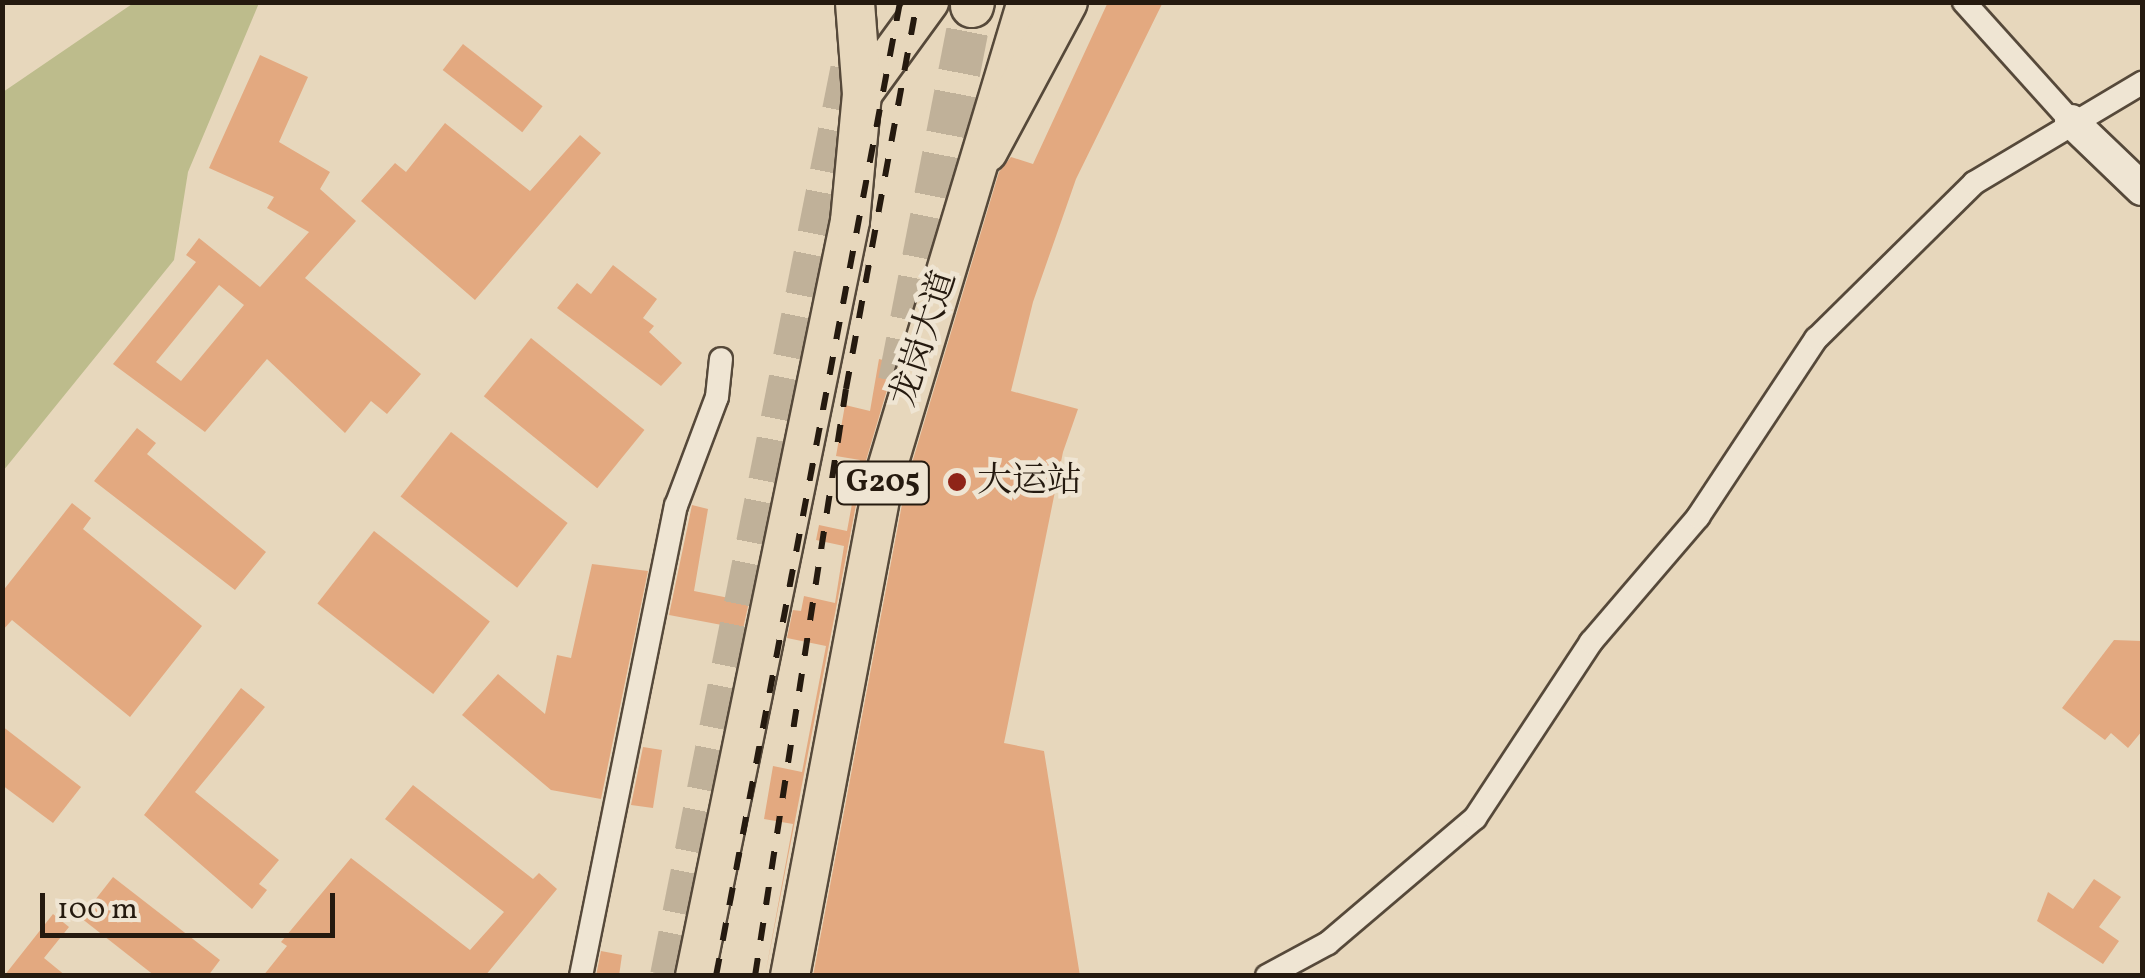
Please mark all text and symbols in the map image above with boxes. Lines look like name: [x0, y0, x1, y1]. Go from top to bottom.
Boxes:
street label: 龙岗大道: [883, 266, 967, 412]
road number: G205: [836, 456, 930, 510]
place label: 大运站: [977, 461, 1082, 503]
marker: 大运站: [946, 471, 968, 493]
scale bar: [45, 873, 340, 935]
text: 100 m: [57, 889, 138, 931]

